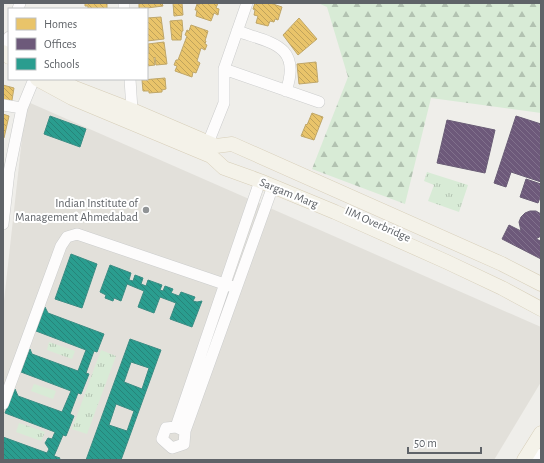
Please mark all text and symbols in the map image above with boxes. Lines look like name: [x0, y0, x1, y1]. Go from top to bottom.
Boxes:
legend: [8, 8, 148, 80]
text: Homes: [44, 18, 77, 30]
text: Offices: [44, 38, 77, 50]
text: Schools: [44, 58, 79, 70]
street label: Sargam Marg: [258, 176, 320, 210]
place label: Indian Institute of Management Ahmedabad: [15, 197, 139, 223]
street label: IIM Overbridge: [343, 204, 413, 244]
marker: Indian Institute of Management Ahmedabad: [141, 205, 151, 215]
scale bar: [408, 429, 481, 455]
text: 50 m: [414, 437, 437, 449]

